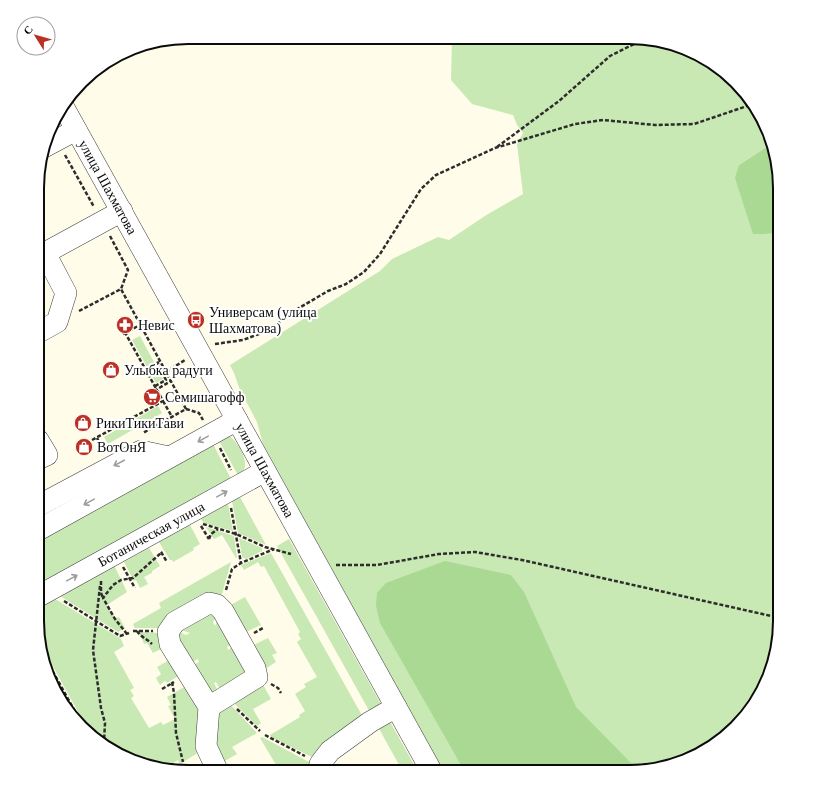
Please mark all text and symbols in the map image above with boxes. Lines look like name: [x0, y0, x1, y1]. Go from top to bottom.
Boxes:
north arrow: [16, 16, 56, 56]
text: С: [21, 23, 35, 37]
street label: улица Шахматова: [75, 137, 140, 238]
place label: Универсам (улица Шахматова): [209, 305, 317, 337]
bus stop icon: Универсам (улица Шахматова): [186, 310, 206, 330]
pharmacy icon: Невис: [115, 315, 135, 335]
place label: Невис: [138, 318, 175, 333]
shop icon: Улыбка радуги: [101, 360, 121, 380]
place label: Улыбка радуги: [124, 363, 213, 378]
supermarket icon: Семишагофф: [142, 387, 162, 407]
place label: Семишагофф: [165, 390, 245, 405]
shop icon: РикиТикиТави: [73, 413, 93, 433]
place label: РикиТикиТави: [96, 416, 185, 431]
street label: улица Шахматова: [232, 420, 297, 521]
one-way arrow: [197, 436, 209, 443]
shop icon: ВотОнЯ: [74, 437, 94, 457]
place label: ВотОнЯ: [97, 440, 146, 455]
one-way arrow: [114, 460, 126, 467]
one-way arrow: [216, 490, 228, 498]
one-way arrow: [83, 498, 95, 506]
street label: Ботаническая улица: [95, 499, 208, 570]
one-way arrow: [65, 573, 77, 581]

